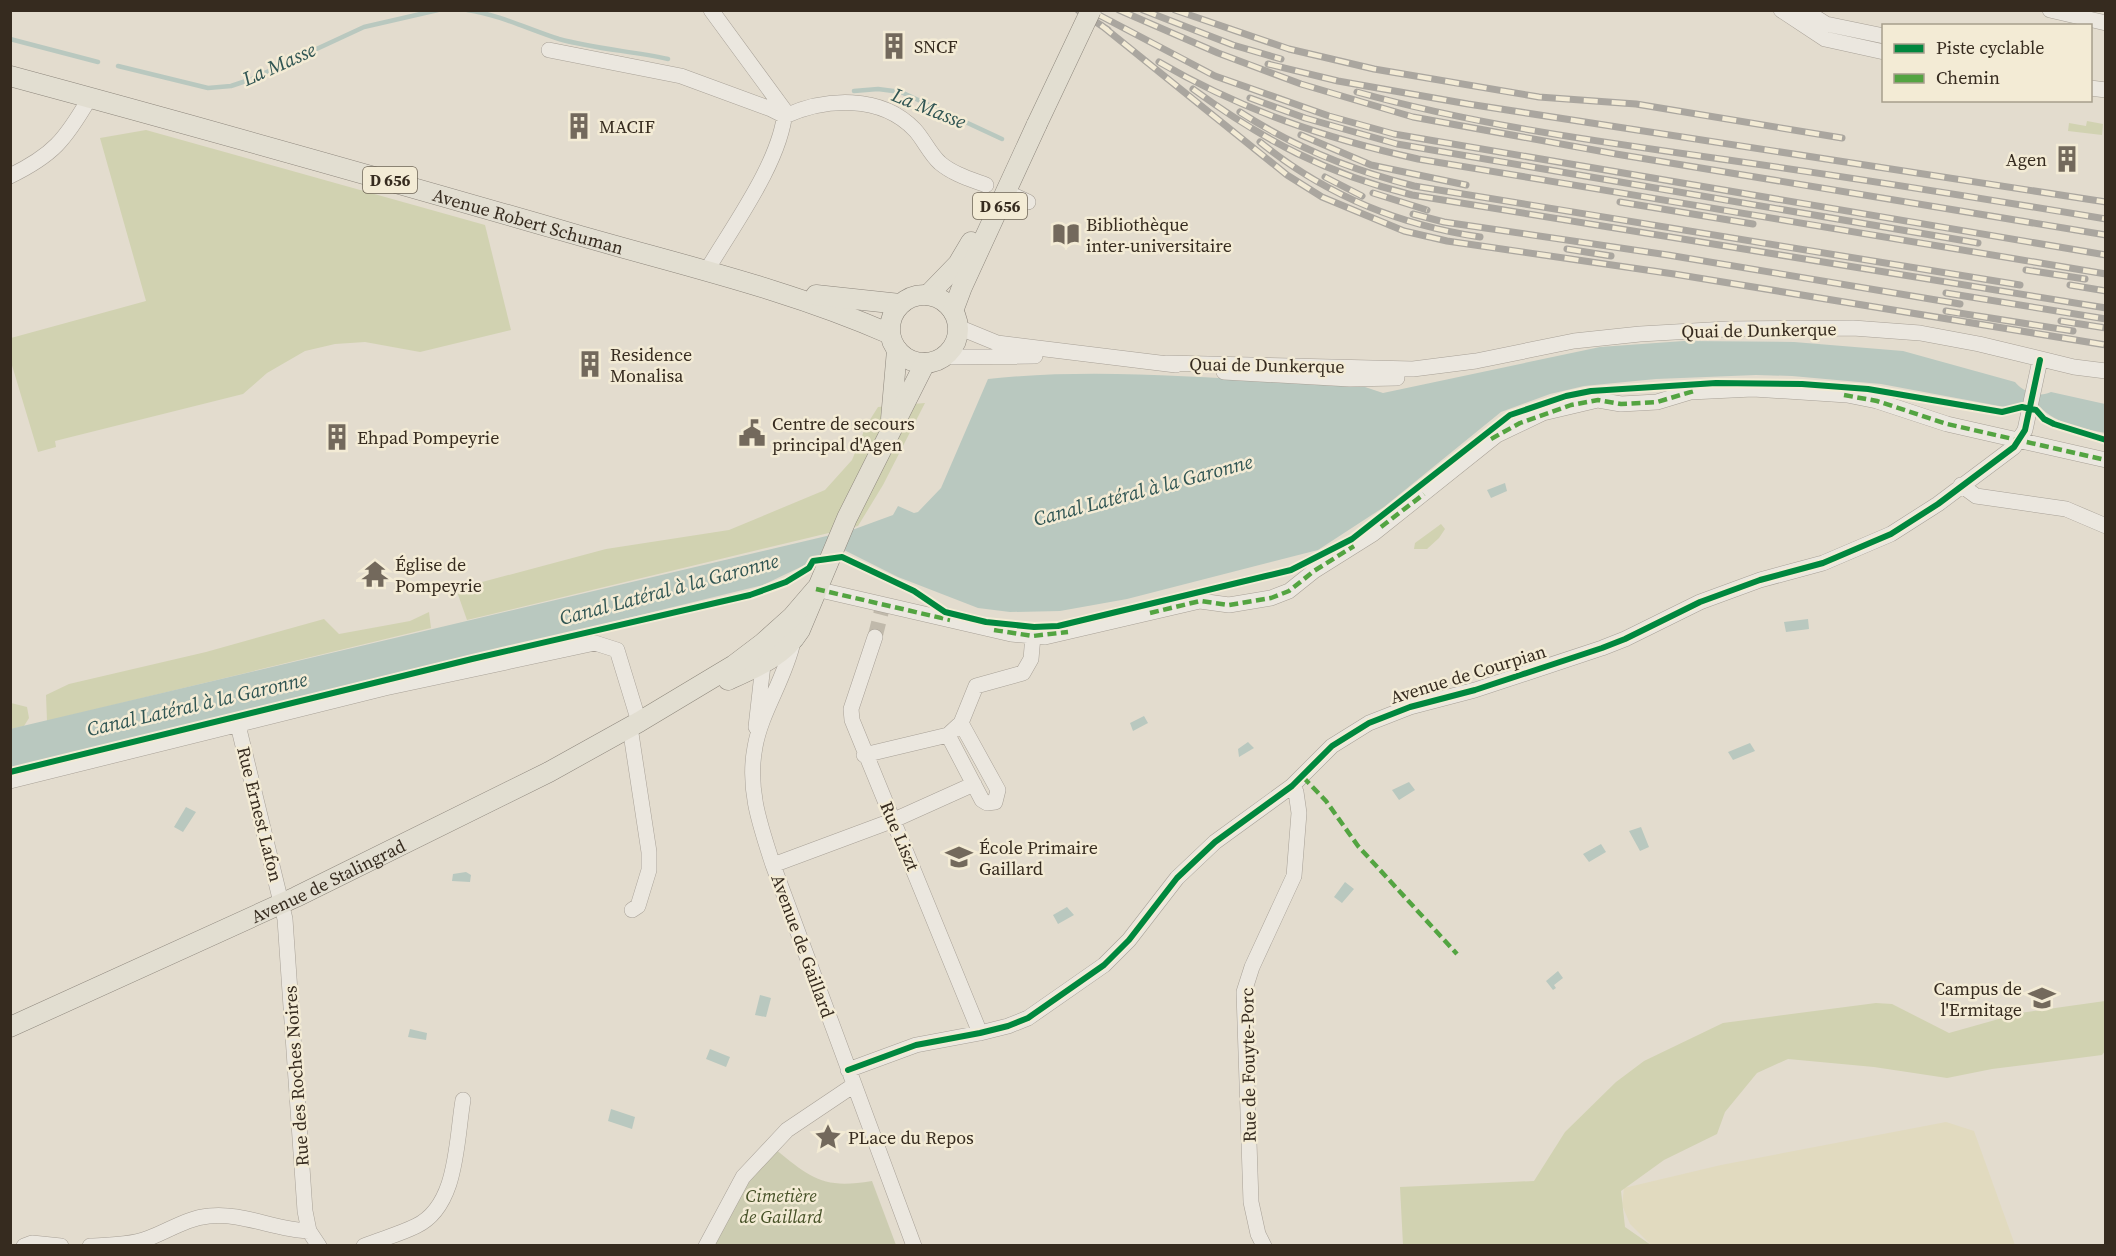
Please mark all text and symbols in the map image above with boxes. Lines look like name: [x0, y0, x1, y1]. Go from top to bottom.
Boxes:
legend: [1882, 24, 2092, 102]
building icon: SNCF: [879, 31, 909, 61]
place label: SNCF: [914, 34, 958, 59]
water label: La Masse: [237, 35, 320, 93]
text: Piste cyclable: [1936, 35, 2045, 60]
text: Chemin: [1936, 65, 2000, 90]
water label: La Masse: [887, 80, 970, 135]
building icon: MACIF: [564, 111, 594, 141]
place label: MACIF: [599, 114, 655, 139]
building icon: Agen: [2052, 144, 2082, 174]
place label: Agen: [2006, 147, 2047, 172]
road number: D 656: [363, 167, 417, 193]
street label: Avenue Robert Schuman: [430, 182, 627, 260]
road number: D 656: [973, 193, 1027, 219]
place label: Bibliothèque inter-universitaire: [1086, 212, 1232, 258]
library icon: Bibliothèque inter-universitaire: [1051, 219, 1081, 249]
street label: Quai de Dunkerque: [1681, 316, 1837, 344]
place label: Residence Monalisa: [610, 342, 692, 388]
building icon: Residence Monalisa: [575, 349, 605, 379]
street label: Quai de Dunkerque: [1189, 351, 1345, 379]
place label: Centre de secours principal d'Agen: [772, 411, 915, 457]
public building icon: Centre de secours principal d'Agen: [737, 418, 767, 448]
building icon: Ehpad Pompeyrie: [322, 422, 352, 452]
place label: Ehpad Pompeyrie: [357, 425, 499, 450]
water label: Canal Latéral à la Garonne: [1030, 447, 1256, 533]
water label: Canal Latéral à la Garonne: [556, 546, 782, 632]
place label: Église de Pompeyrie: [395, 552, 482, 598]
temple icon: Église de Pompeyrie: [360, 559, 390, 589]
street label: Avenue de Courpian: [1387, 638, 1549, 710]
water label: Canal Latéral à la Garonne: [84, 665, 310, 743]
street label: Rue Ernest Lafon: [231, 744, 289, 884]
street label: Rue Liszt: [874, 797, 926, 875]
street label: Avenue de Stalingrad: [247, 833, 409, 928]
place label: École Primaire Gaillard: [979, 835, 1098, 881]
school or university icon: École Primaire Gaillard: [944, 842, 974, 872]
street label: Avenue de Gaillard: [765, 871, 841, 1021]
place label: Campus de l'Ermitage: [1933, 976, 2022, 1022]
school or university icon: Campus de l'Ermitage: [2027, 983, 2057, 1013]
street label: Rue des Roches Noires: [277, 985, 315, 1167]
street label: Rue de Fouyte-Porc: [1234, 987, 1262, 1143]
place icon: PLace du Repos: [813, 1122, 843, 1152]
place label: PLace du Repos: [848, 1125, 974, 1150]
park label: Cimetière de Gaillard: [740, 1183, 823, 1229]

